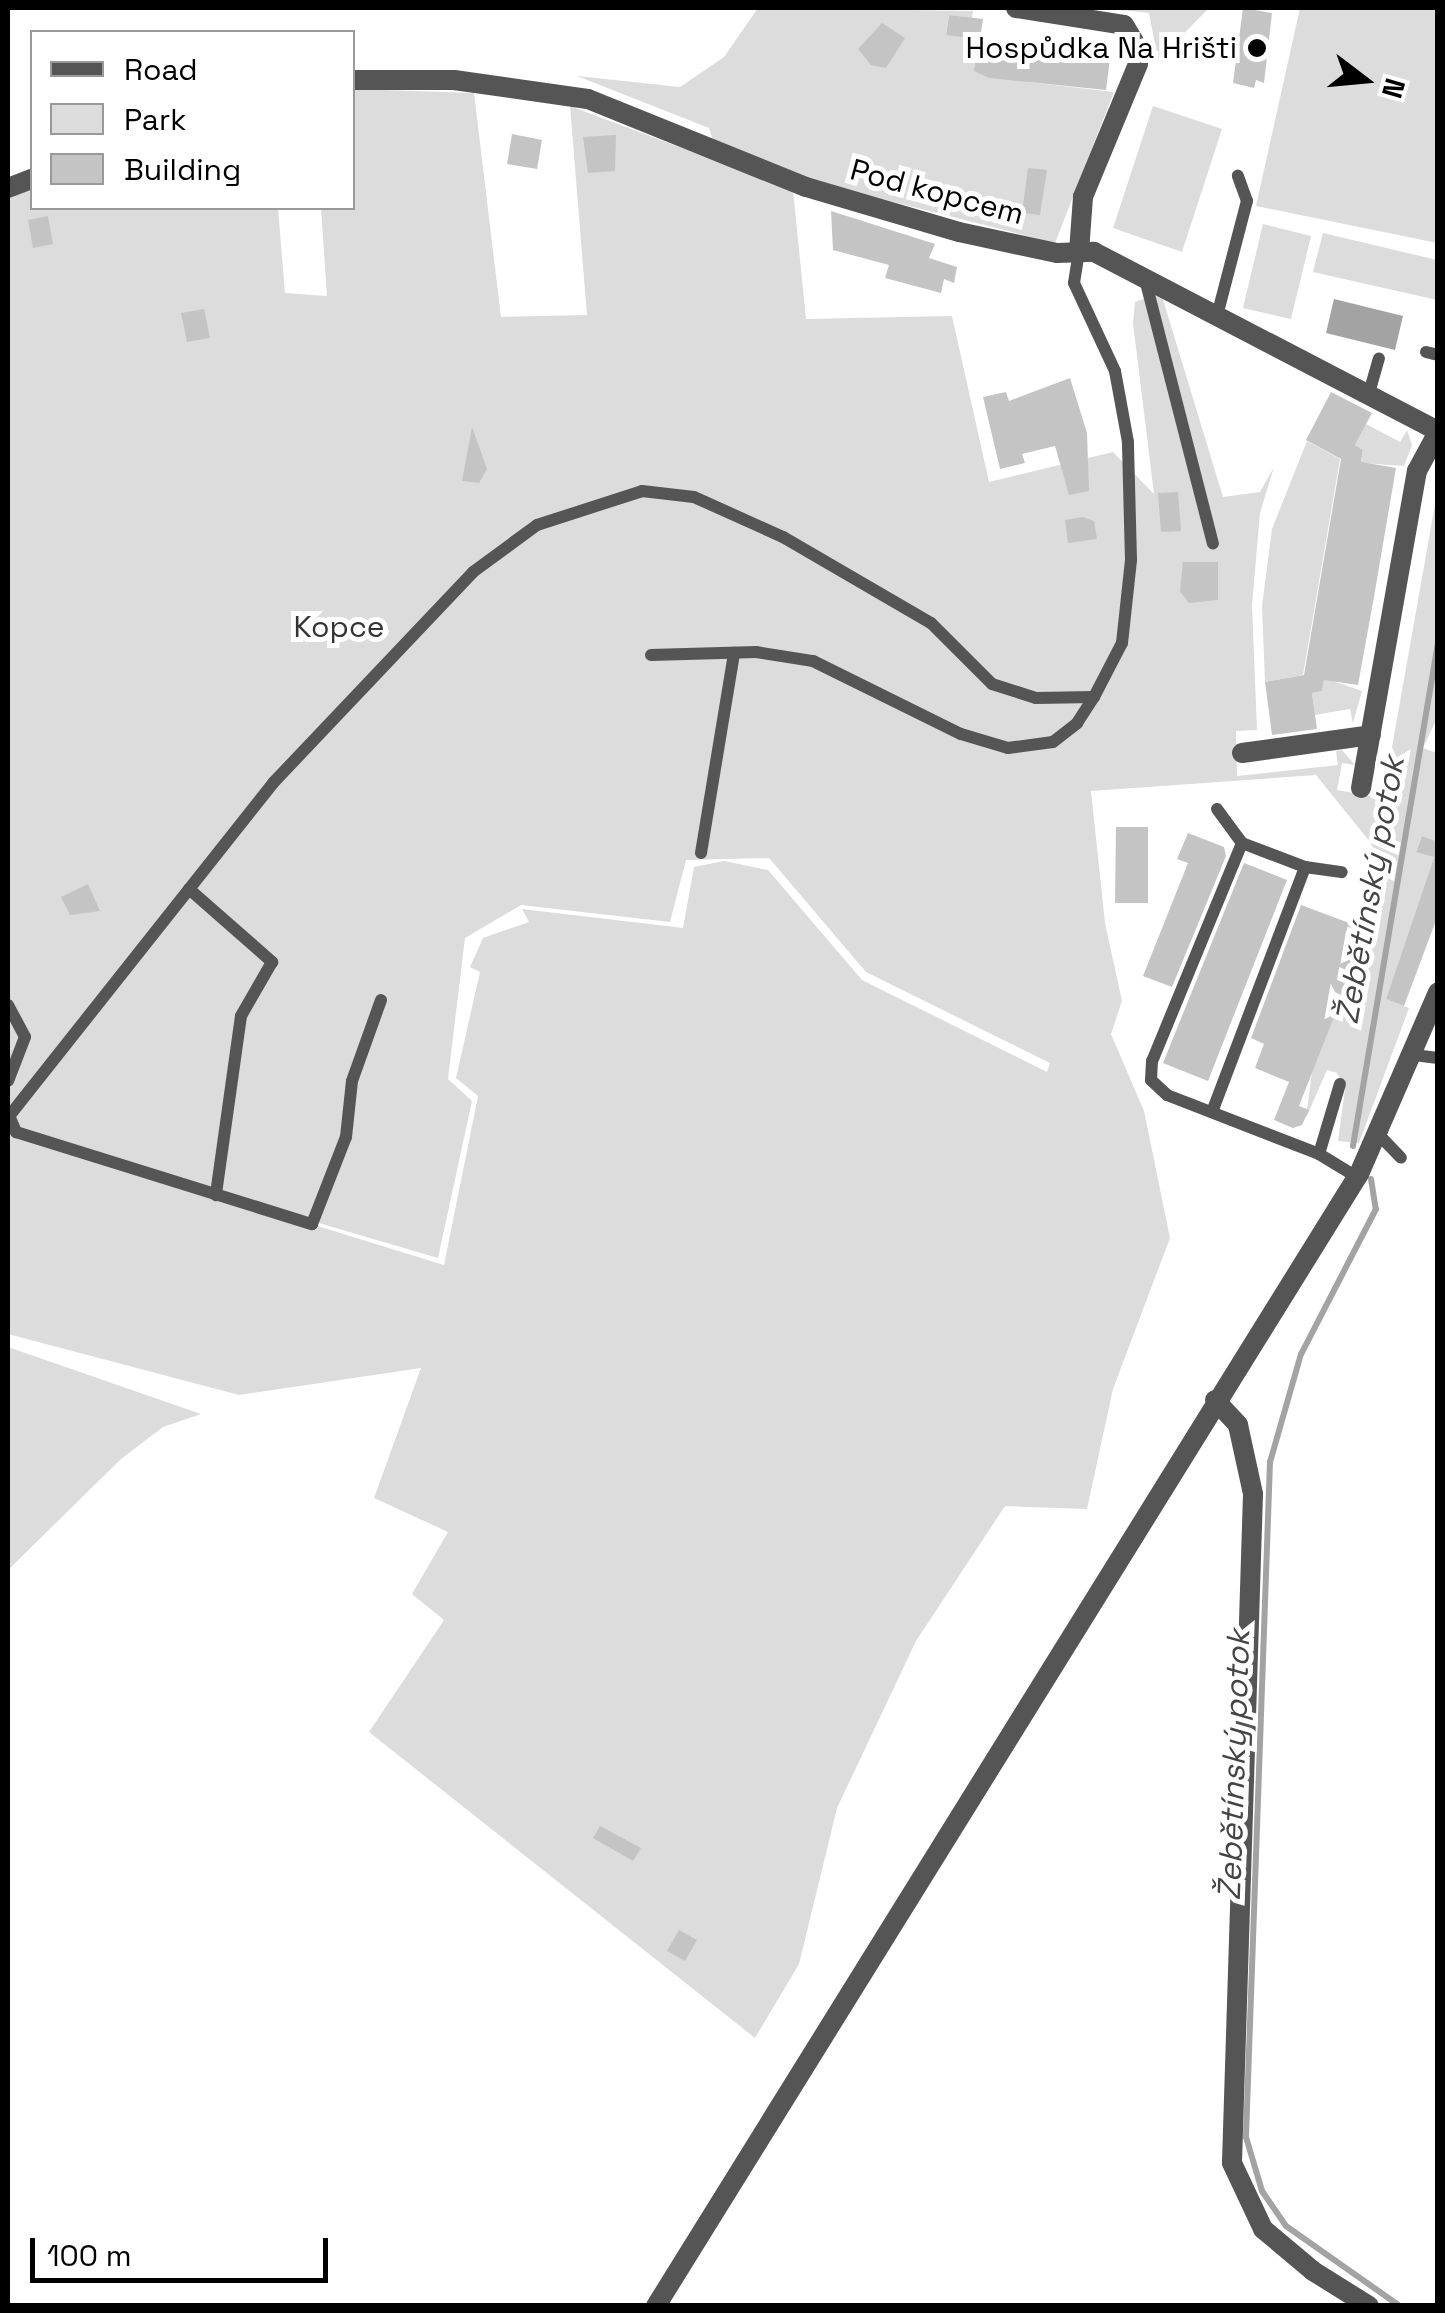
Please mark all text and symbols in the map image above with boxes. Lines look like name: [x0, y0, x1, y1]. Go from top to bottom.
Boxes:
legend: [30, 30, 355, 210]
place label: Hospůdka Na Hrišti: [965, 30, 1237, 66]
north arrow: [1315, 30, 1415, 130]
marker: Hospůdka Na Hrišti: [1246, 37, 1268, 59]
text: Road: [124, 50, 198, 89]
text: N: [1374, 74, 1414, 102]
text: Park: [124, 100, 186, 139]
text: Building: [124, 150, 241, 189]
street label: Pod kopcem: [846, 152, 1028, 232]
park label: Kopce: [293, 609, 385, 645]
water label: Žebětínský potok: [1328, 753, 1412, 1027]
water label: Žebětínský potok: [1210, 1629, 1258, 1901]
scale bar: [35, 2218, 332, 2280]
text: 100 m: [47, 2236, 132, 2275]

